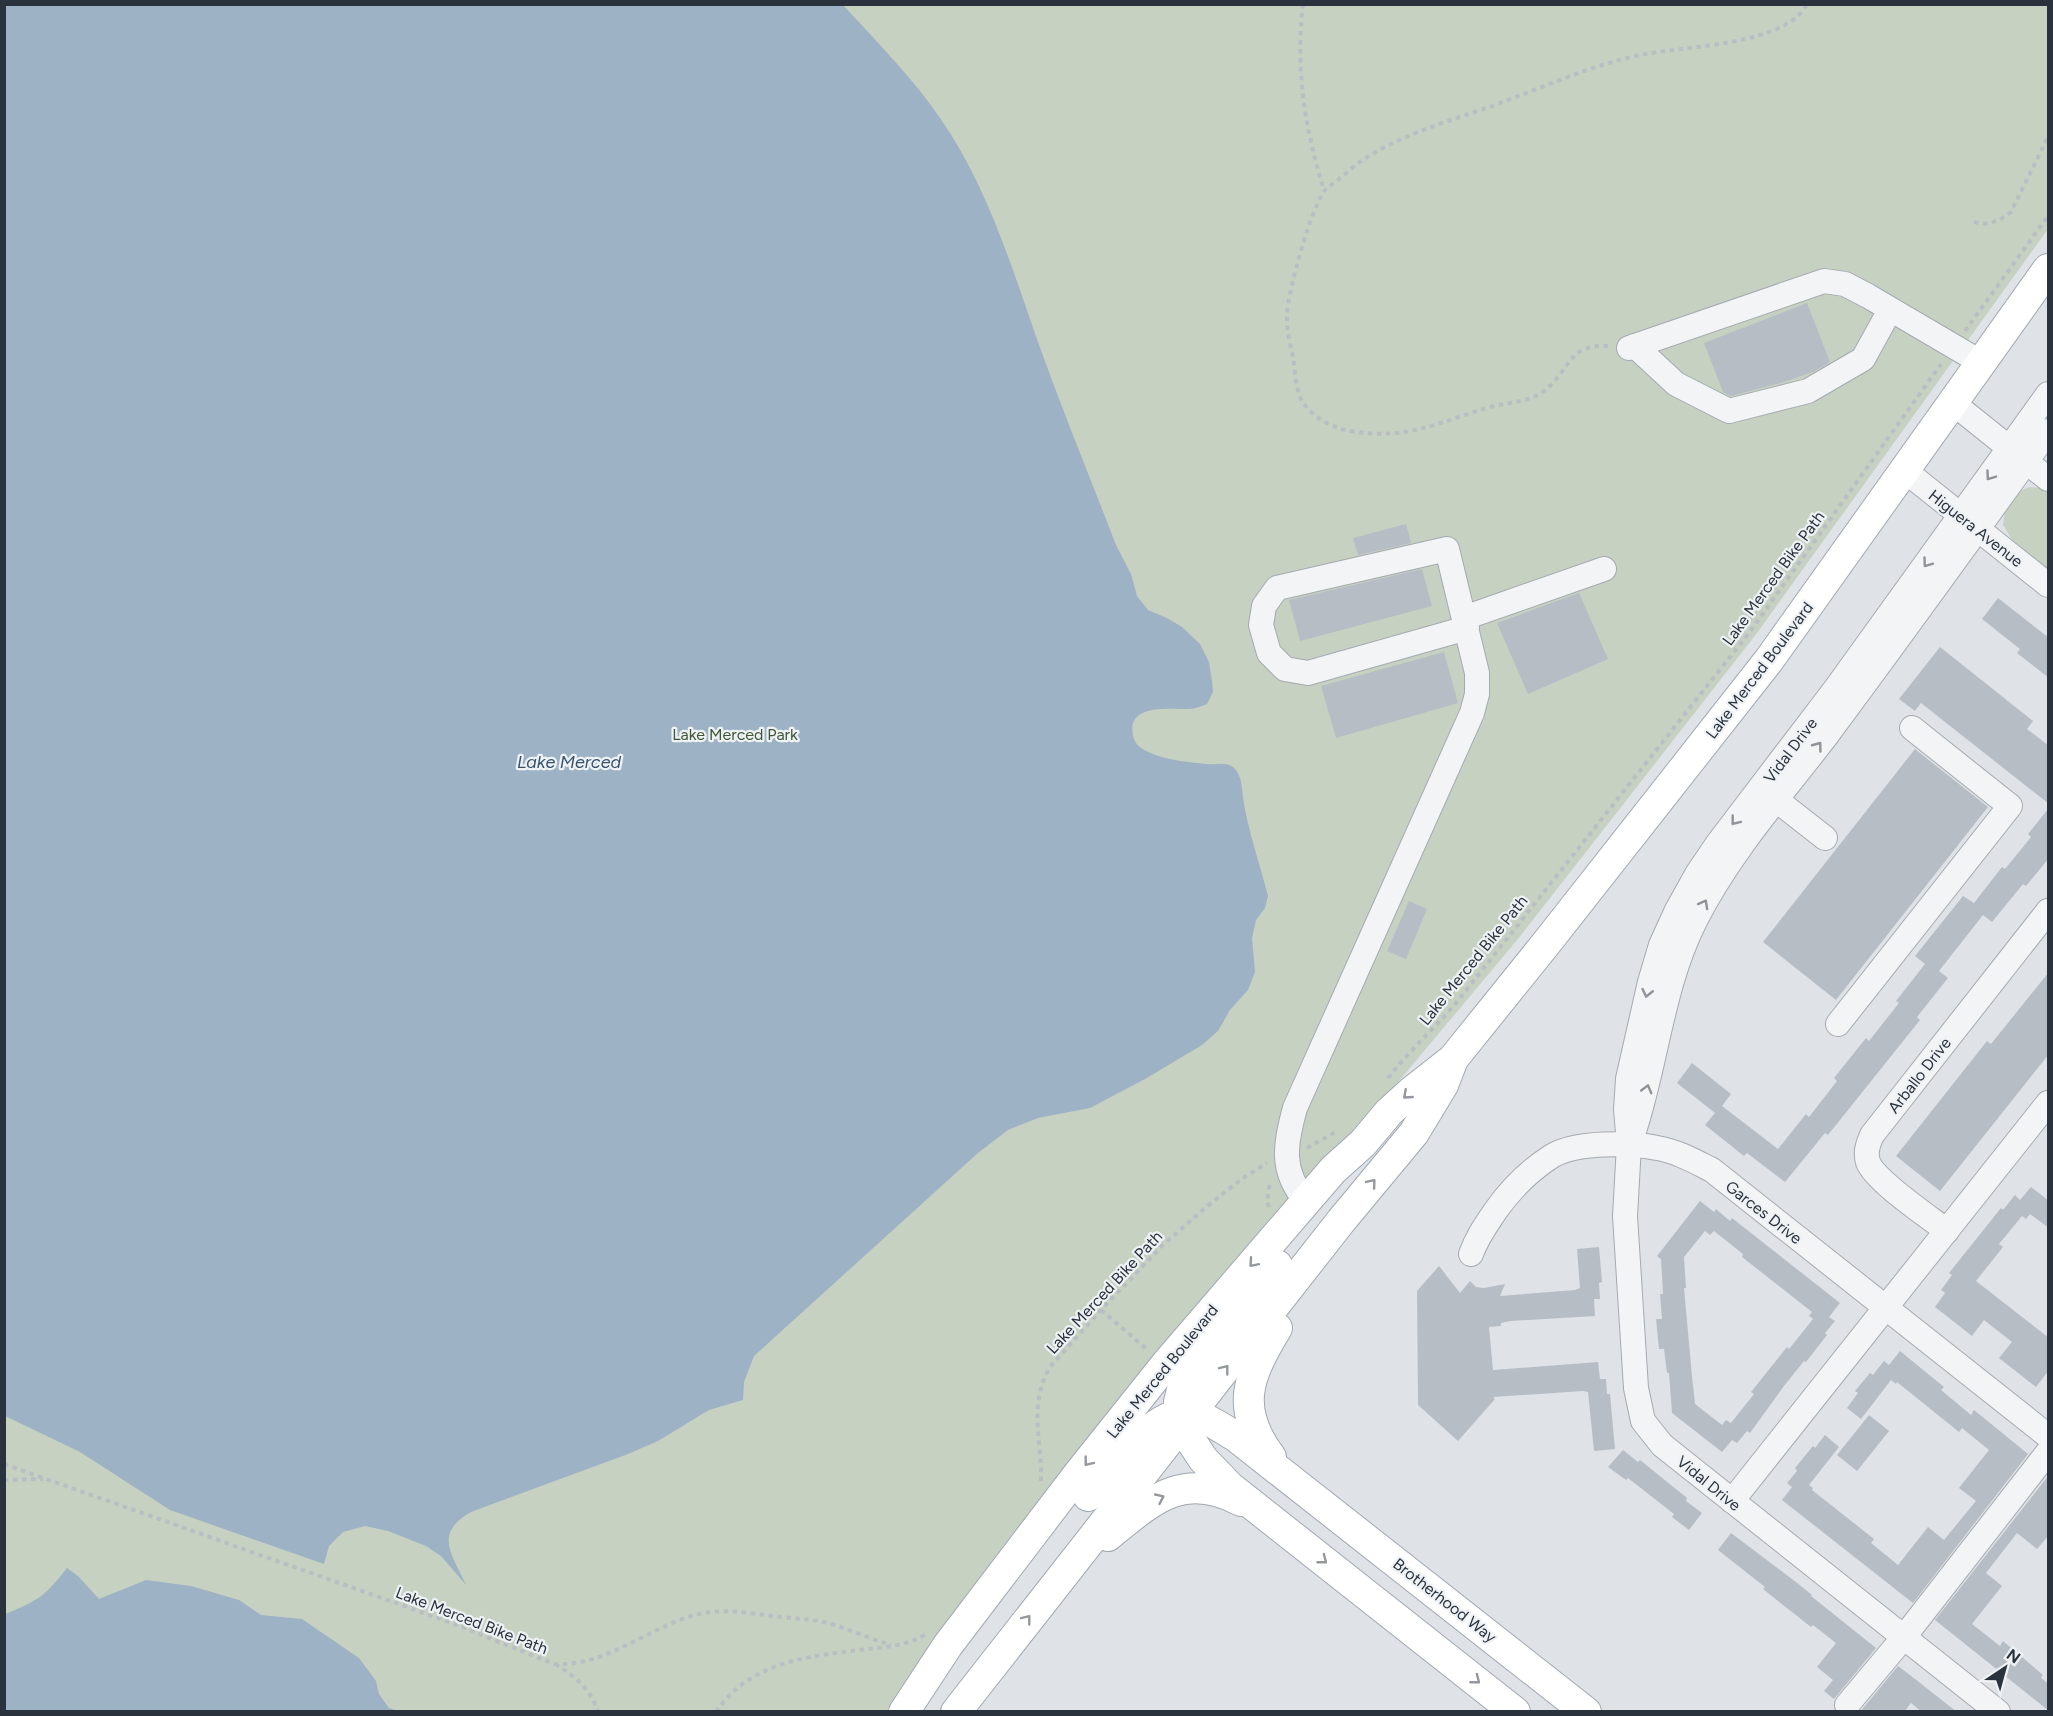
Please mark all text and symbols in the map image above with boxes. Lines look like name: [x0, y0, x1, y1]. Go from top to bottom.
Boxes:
one-way arrow: [1986, 469, 1997, 480]
street label: Higuera Avenue: [1925, 486, 2027, 571]
street label: Lake Merced Bike Path: [1718, 507, 1828, 649]
one-way arrow: [1923, 557, 1934, 568]
street label: Lake Merced Boulevard: [1702, 598, 1817, 742]
street label: Vidal Drive: [1760, 714, 1821, 787]
park label: Lake Merced Park: [672, 725, 798, 744]
one-way arrow: [1811, 742, 1822, 753]
water label: Lake Merced: [517, 751, 621, 773]
one-way arrow: [1732, 815, 1743, 826]
street label: Lake Merced Bike Path: [1415, 892, 1532, 1029]
one-way arrow: [1697, 900, 1708, 910]
one-way arrow: [1642, 988, 1655, 998]
street label: Arballo Drive: [1884, 1033, 1955, 1117]
one-way arrow: [1639, 1084, 1652, 1094]
one-way arrow: [1403, 1088, 1414, 1099]
street label: Garces Drive: [1722, 1177, 1806, 1248]
one-way arrow: [1365, 1179, 1376, 1190]
street label: Lake Merced Bike Path: [1042, 1227, 1166, 1358]
one-way arrow: [1249, 1256, 1260, 1267]
street label: Lake Merced Boulevard: [1103, 1301, 1222, 1442]
one-way arrow: [1217, 1364, 1228, 1375]
street label: Vidal Drive: [1673, 1452, 1745, 1515]
one-way arrow: [1085, 1455, 1096, 1466]
one-way arrow: [1153, 1493, 1164, 1505]
one-way arrow: [1316, 1552, 1327, 1563]
street label: Brotherhood Way: [1389, 1554, 1500, 1647]
street label: Lake Merced Bike Path: [393, 1583, 551, 1658]
one-way arrow: [1020, 1615, 1031, 1626]
north arrow: [1975, 1638, 2035, 1698]
text: N: [2003, 1645, 2024, 1668]
one-way arrow: [1469, 1673, 1480, 1684]

